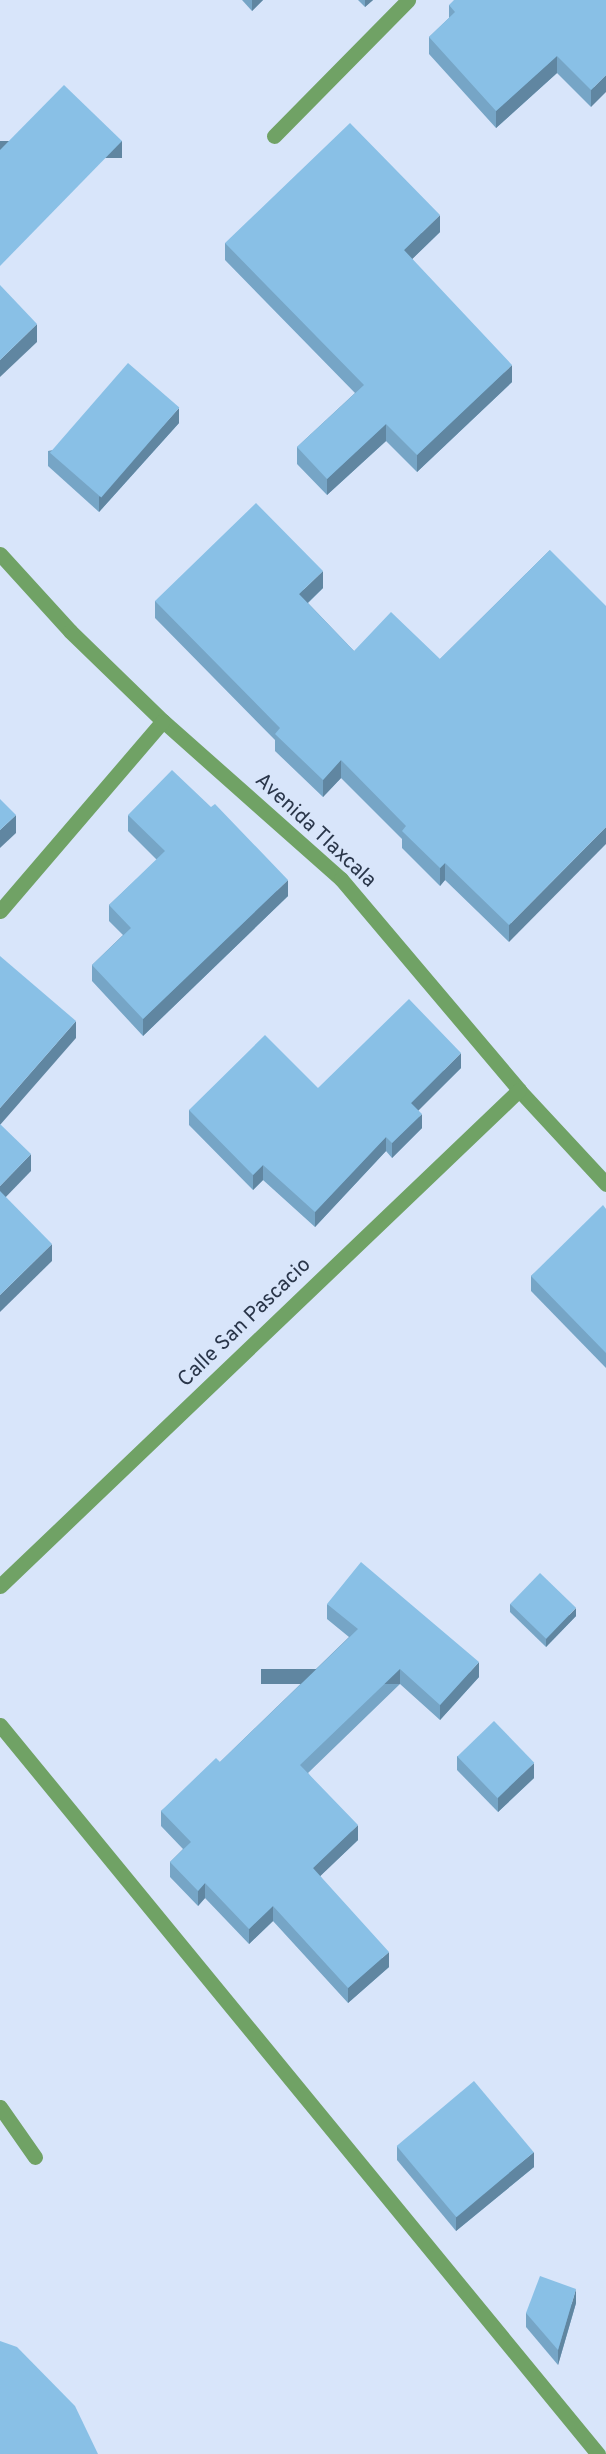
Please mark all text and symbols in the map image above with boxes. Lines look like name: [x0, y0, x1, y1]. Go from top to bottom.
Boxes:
street label: Avenida Tlaxcala: [249, 768, 381, 894]
street label: Calle San Pascacio: [173, 1253, 317, 1393]

